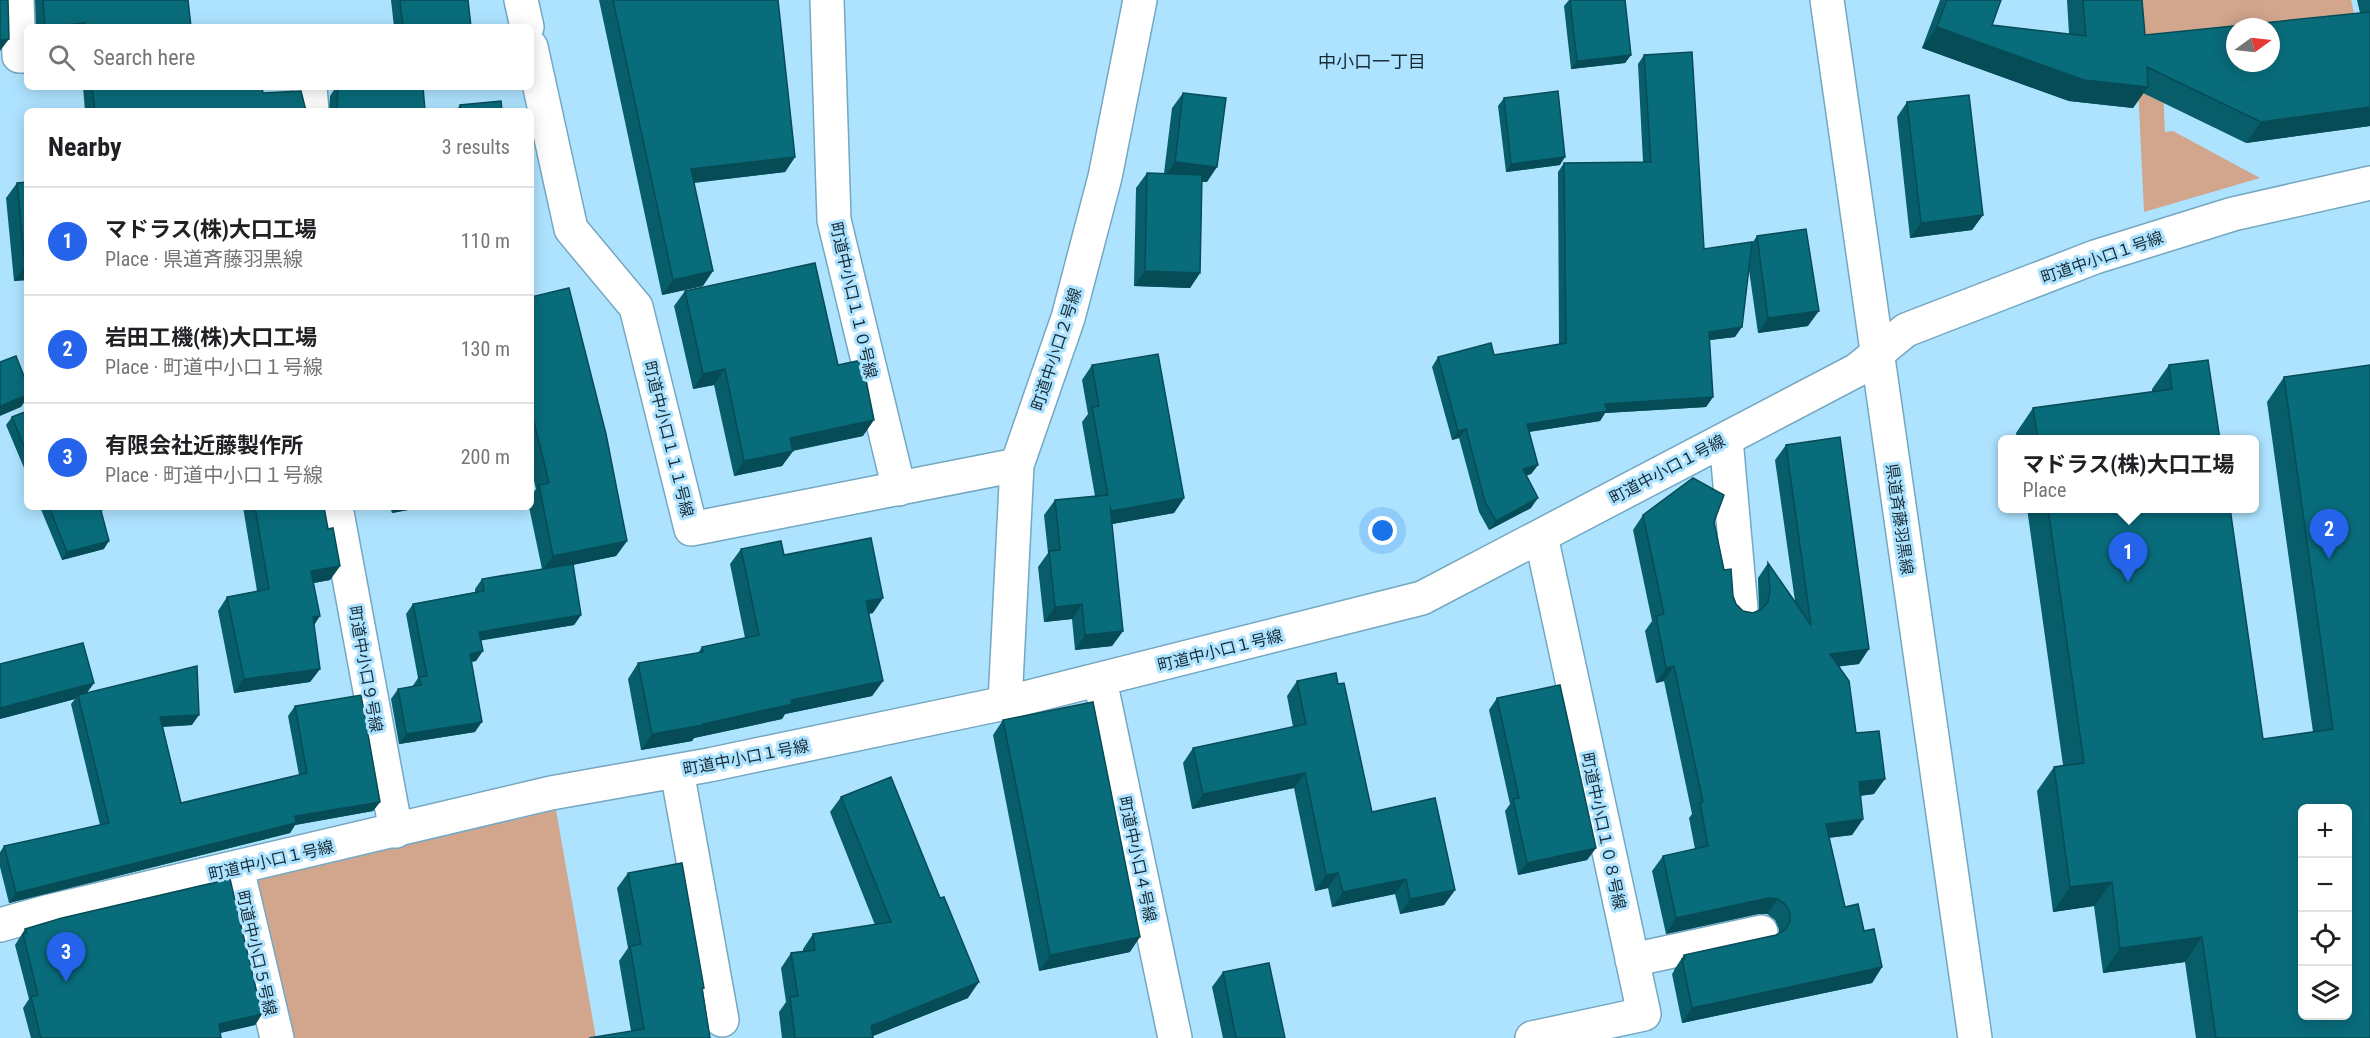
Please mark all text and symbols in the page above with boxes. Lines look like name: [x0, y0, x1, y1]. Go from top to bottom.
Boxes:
north arrow: [2226, 18, 2280, 72]
search box: [24, 24, 534, 90]
icon: search: [45, 41, 78, 74]
text: Search here: [93, 45, 195, 70]
district label: 中小口一丁目: [1318, 51, 1426, 72]
text: Nearby: [48, 132, 122, 162]
text: 3 results: [442, 135, 510, 159]
text: マドラス(株)大口工場: [105, 217, 317, 242]
street label: 町道中小口１１０号線: [826, 220, 881, 380]
street label: 町道中小口１号線: [2039, 228, 2166, 287]
text: 1: [62, 229, 73, 253]
text: 110 m: [461, 229, 510, 253]
text: Place · 県道斉藤羽黒線: [105, 247, 303, 271]
street label: 町道中小口２号線: [1028, 285, 1085, 413]
text: 岩田工機(株)大口工場: [105, 325, 317, 350]
text: 2: [62, 337, 73, 361]
text: 130 m: [461, 337, 510, 361]
text: Place · 町道中小口１号線: [105, 355, 323, 379]
street label: 町道中小口１１１号線: [640, 359, 697, 519]
street label: 町道中小口１号線: [1606, 431, 1728, 508]
text: 有限会社近藤製作所: [105, 433, 303, 458]
popup: [1998, 435, 2259, 513]
text: 3: [62, 445, 73, 469]
text: 200 m: [461, 445, 510, 469]
text: マドラス(株)大口工場: [2023, 452, 2234, 477]
street label: 県道斉藤羽黒線: [1882, 462, 1917, 576]
text: Place · 町道中小口１号線: [105, 463, 323, 487]
text: Place: [2023, 478, 2066, 502]
pin: 2: [2310, 510, 2348, 559]
your location: [1368, 516, 1397, 545]
pin: 1: [2108, 532, 2148, 582]
street label: 町道中小口９号線: [345, 604, 386, 734]
street label: 町道中小口１号線: [1156, 626, 1285, 675]
street label: 町道中小口１号線: [681, 736, 811, 779]
street label: 町道中小口１０８号線: [1578, 751, 1629, 911]
street label: 町道中小口４号線: [1115, 795, 1160, 924]
map controls: [2298, 804, 2352, 1020]
button: +: [2298, 804, 2352, 858]
street label: 町道中小口１号線: [207, 837, 336, 884]
button: −: [2298, 858, 2352, 912]
street label: 町道中小口５号線: [233, 889, 280, 1018]
button: locate: [2298, 912, 2352, 966]
pin: 3: [46, 932, 86, 982]
button: layers: [2298, 966, 2352, 1020]

